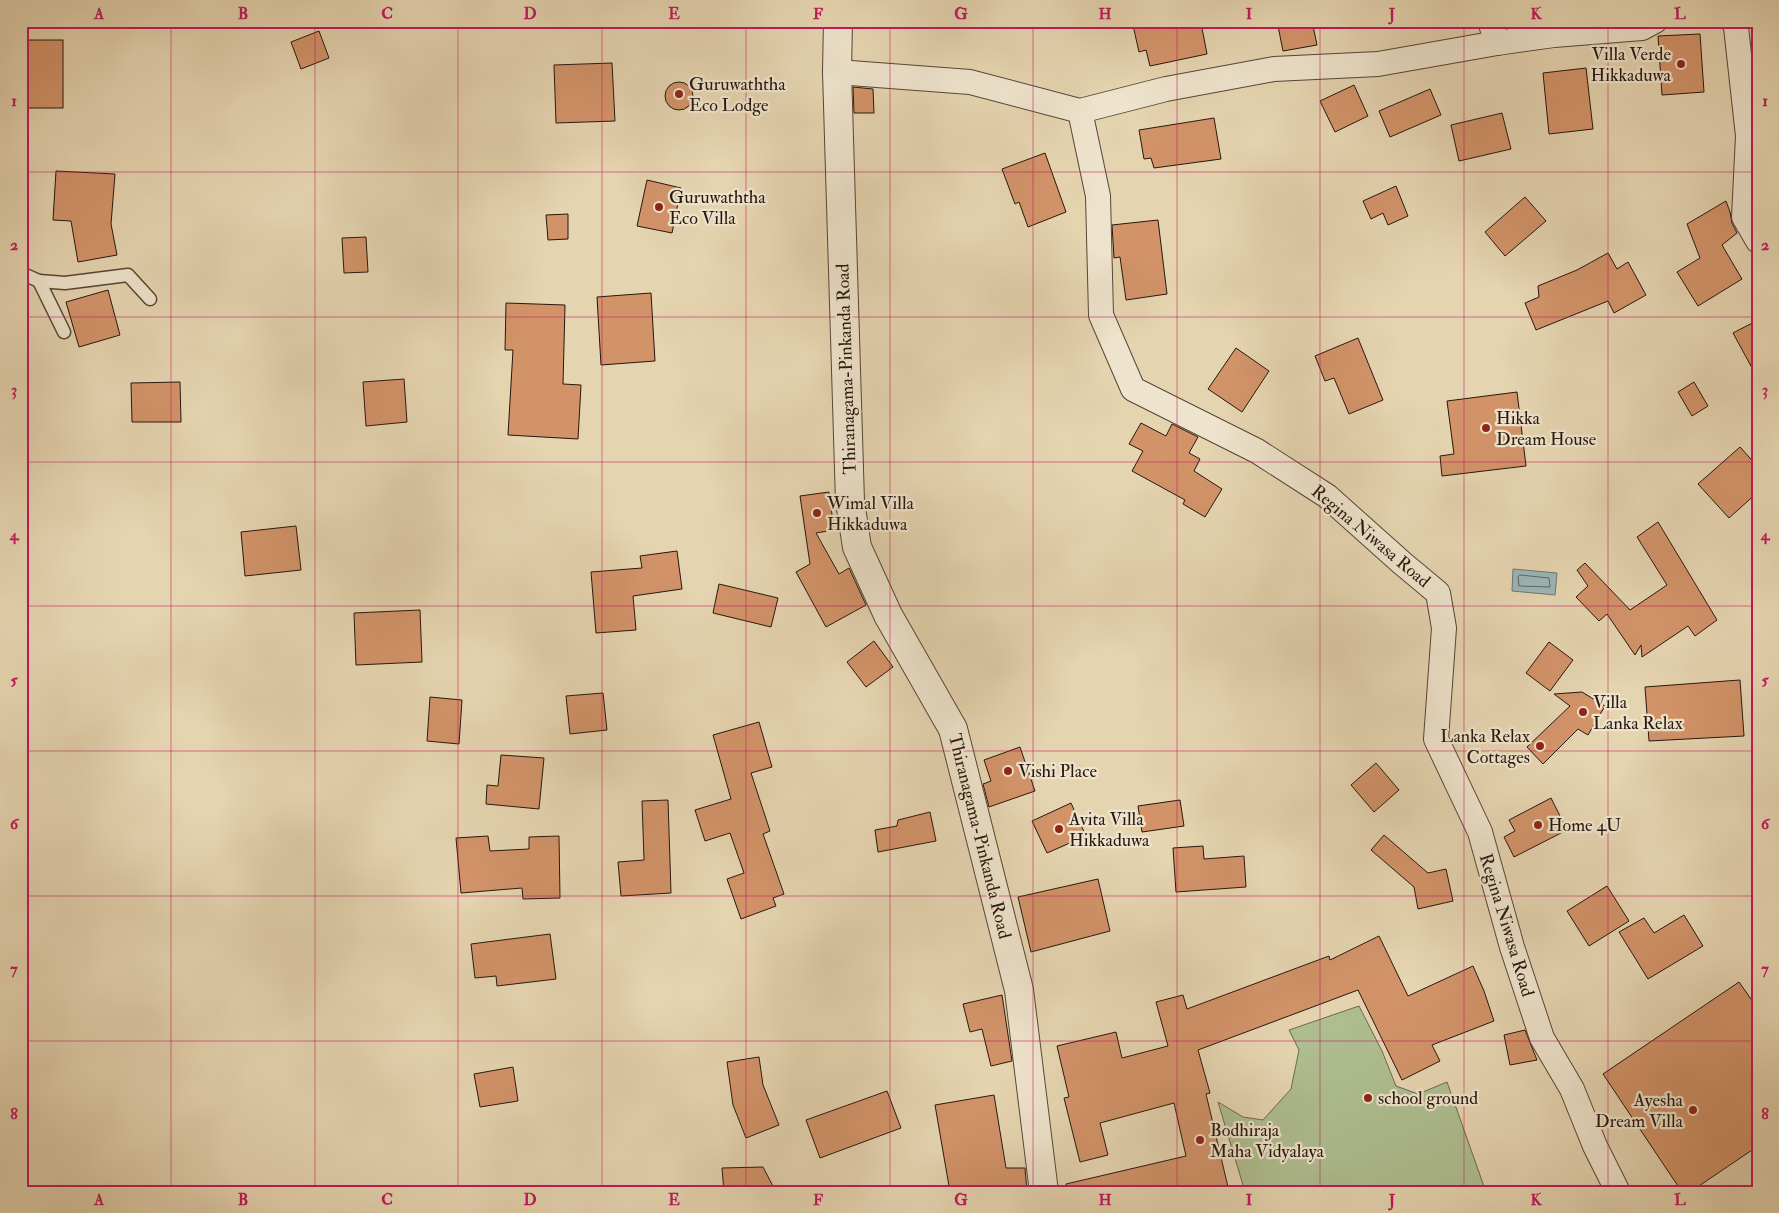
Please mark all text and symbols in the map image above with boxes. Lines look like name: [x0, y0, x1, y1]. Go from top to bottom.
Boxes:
text: A: [93, 4, 105, 24]
text: B: [238, 4, 248, 24]
text: C: [381, 4, 393, 24]
text: D: [523, 4, 537, 24]
text: E: [668, 4, 680, 24]
text: F: [813, 4, 823, 24]
text: G: [954, 4, 968, 24]
text: H: [1098, 4, 1112, 24]
text: I: [1246, 4, 1253, 24]
text: J: [1388, 4, 1396, 25]
text: K: [1530, 4, 1542, 24]
text: L: [1674, 4, 1686, 24]
place label: Villa Verde Hikkaduwa: [1591, 43, 1672, 87]
marker: Villa Verde Hikkaduwa: [1675, 58, 1687, 70]
place label: Guruwaththa Eco Lodge: [689, 73, 786, 117]
marker: Guruwaththa Eco Lodge: [673, 88, 685, 100]
text: 1: [11, 91, 17, 111]
text: 1: [1762, 91, 1768, 111]
place label: Guruwaththa Eco Villa: [669, 186, 766, 230]
marker: Guruwaththa Eco Villa: [653, 201, 665, 213]
text: 2: [10, 235, 18, 255]
text: 2: [1761, 235, 1769, 255]
street label: Thiranagama-Pinkanda Road: [831, 263, 862, 475]
text: 3: [11, 380, 17, 400]
text: 3: [1762, 380, 1768, 400]
place label: Hikka Dream House: [1496, 407, 1597, 451]
marker: Hikka Dream House: [1480, 422, 1492, 434]
street label: Regina Niwasa Road: [1306, 480, 1435, 593]
place label: Wimal Villa Hikkaduwa: [826, 492, 915, 536]
marker: Wimal Villa Hikkaduwa: [811, 507, 823, 519]
text: 4: [9, 525, 20, 545]
text: 4: [1760, 525, 1771, 545]
text: 5: [10, 670, 18, 690]
text: 5: [1761, 670, 1769, 690]
place label: Villa Lanka Relax: [1593, 691, 1683, 735]
marker: Villa Lanka Relax: [1577, 706, 1589, 718]
place label: Lanka Relax Cottages: [1440, 725, 1530, 769]
street label: Thiranagama-Pinkanda Road: [943, 731, 1016, 941]
marker: Lanka Relax Cottages: [1534, 740, 1546, 752]
place label: Vishi Place: [1018, 760, 1097, 783]
marker: Vishi Place: [1002, 765, 1014, 777]
place label: Avita Villa Hikkaduwa: [1068, 808, 1150, 852]
text: 6: [10, 814, 20, 834]
place label: Home 4U: [1548, 814, 1621, 837]
text: 6: [1761, 814, 1771, 834]
marker: Home 4U: [1532, 819, 1544, 831]
marker: Avita Villa Hikkaduwa: [1053, 823, 1065, 835]
street label: Regina Niwasa Road: [1474, 851, 1539, 1000]
text: 7: [10, 959, 18, 979]
text: 7: [1761, 959, 1769, 979]
place label: school ground: [1378, 1087, 1478, 1110]
place label: Ayesha Dream Villa: [1595, 1089, 1684, 1133]
marker: school ground: [1362, 1092, 1374, 1104]
text: 8: [10, 1104, 18, 1124]
marker: Ayesha Dream Villa: [1687, 1104, 1699, 1116]
text: 8: [1761, 1104, 1769, 1124]
place label: Bodhiraja Maha Vidyalaya: [1210, 1119, 1325, 1163]
marker: Bodhiraja Maha Vidyalaya: [1194, 1134, 1206, 1146]
text: A: [93, 1190, 105, 1210]
text: B: [238, 1190, 248, 1210]
text: C: [381, 1190, 393, 1210]
text: D: [523, 1190, 537, 1210]
text: E: [668, 1190, 680, 1210]
text: F: [813, 1190, 823, 1210]
text: G: [954, 1190, 968, 1210]
text: H: [1098, 1190, 1112, 1210]
text: I: [1246, 1190, 1253, 1210]
text: J: [1388, 1190, 1396, 1211]
text: K: [1530, 1190, 1542, 1210]
text: L: [1674, 1190, 1686, 1210]

